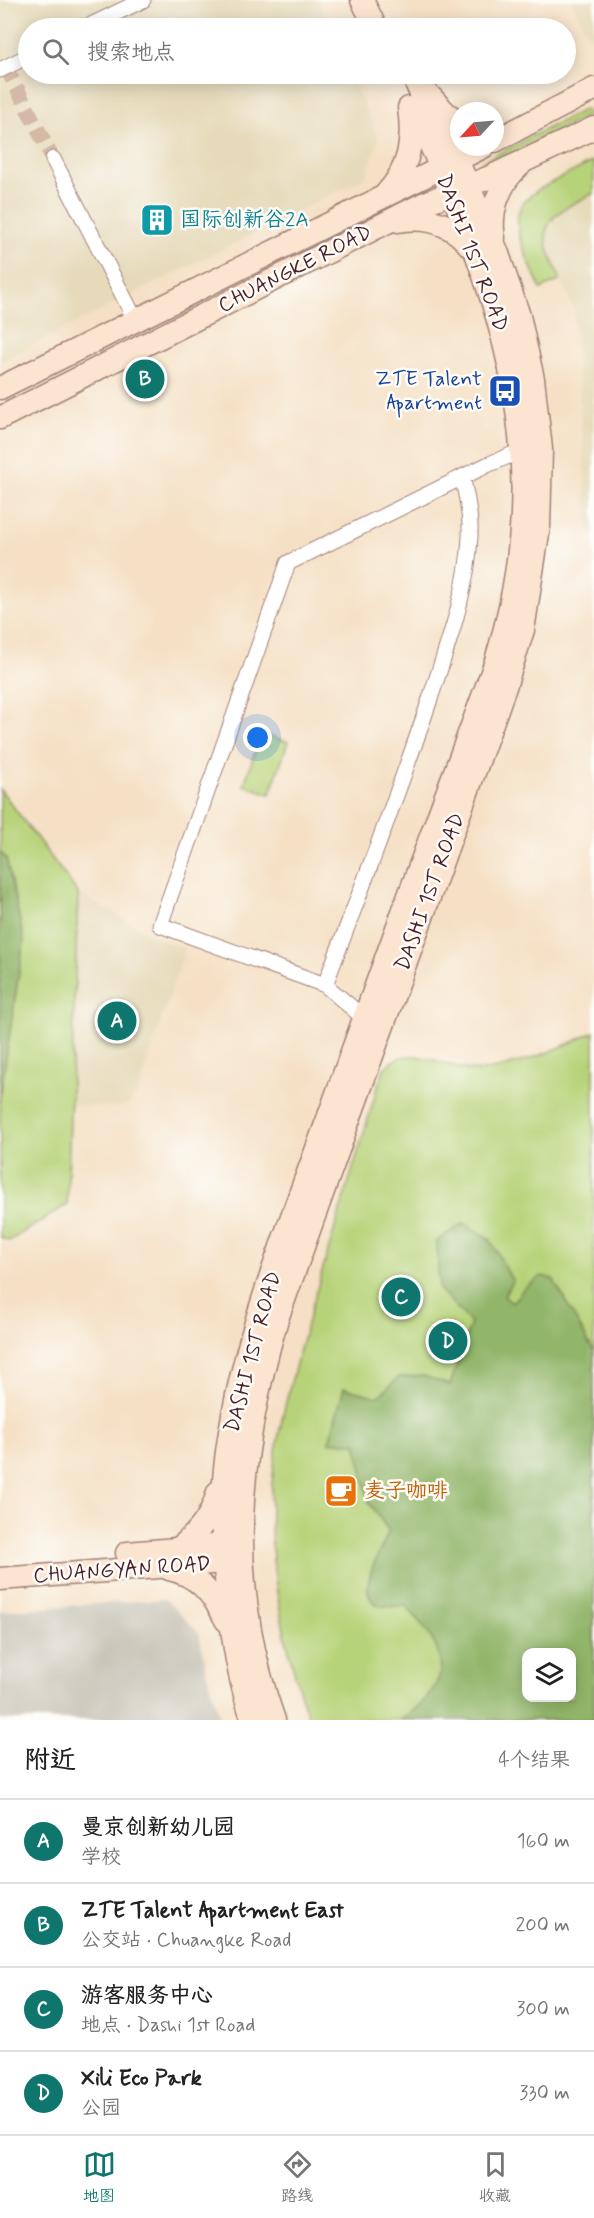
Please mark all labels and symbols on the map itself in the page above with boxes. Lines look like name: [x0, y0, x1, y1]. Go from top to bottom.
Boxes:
north arrow: [450, 102, 504, 156]
street label: DASHI 1ST ROAD: [429, 170, 515, 336]
building icon: 国际创新谷2A: [139, 202, 175, 238]
place label: 国际创新谷2A: [180, 206, 309, 234]
street label: CHUANGKE ROAD: [213, 218, 377, 320]
pin: B: [126, 356, 164, 401]
place label: ZTE Talent Apartment: [375, 365, 482, 418]
bus stop icon: ZTE Talent Apartment: [487, 373, 523, 409]
your location: [243, 723, 272, 752]
street label: DASHI 1ST ROAD: [388, 809, 472, 975]
pin: A: [98, 998, 136, 1044]
street label: DASHI 1ST ROAD: [218, 1268, 288, 1436]
pin: C: [382, 1274, 420, 1320]
pin: D: [428, 1318, 468, 1364]
cafe icon: 麦子咖啡: [323, 1473, 359, 1509]
place label: 麦子咖啡: [364, 1477, 448, 1505]
street label: CHUANGYAN ROAD: [32, 1550, 212, 1590]

